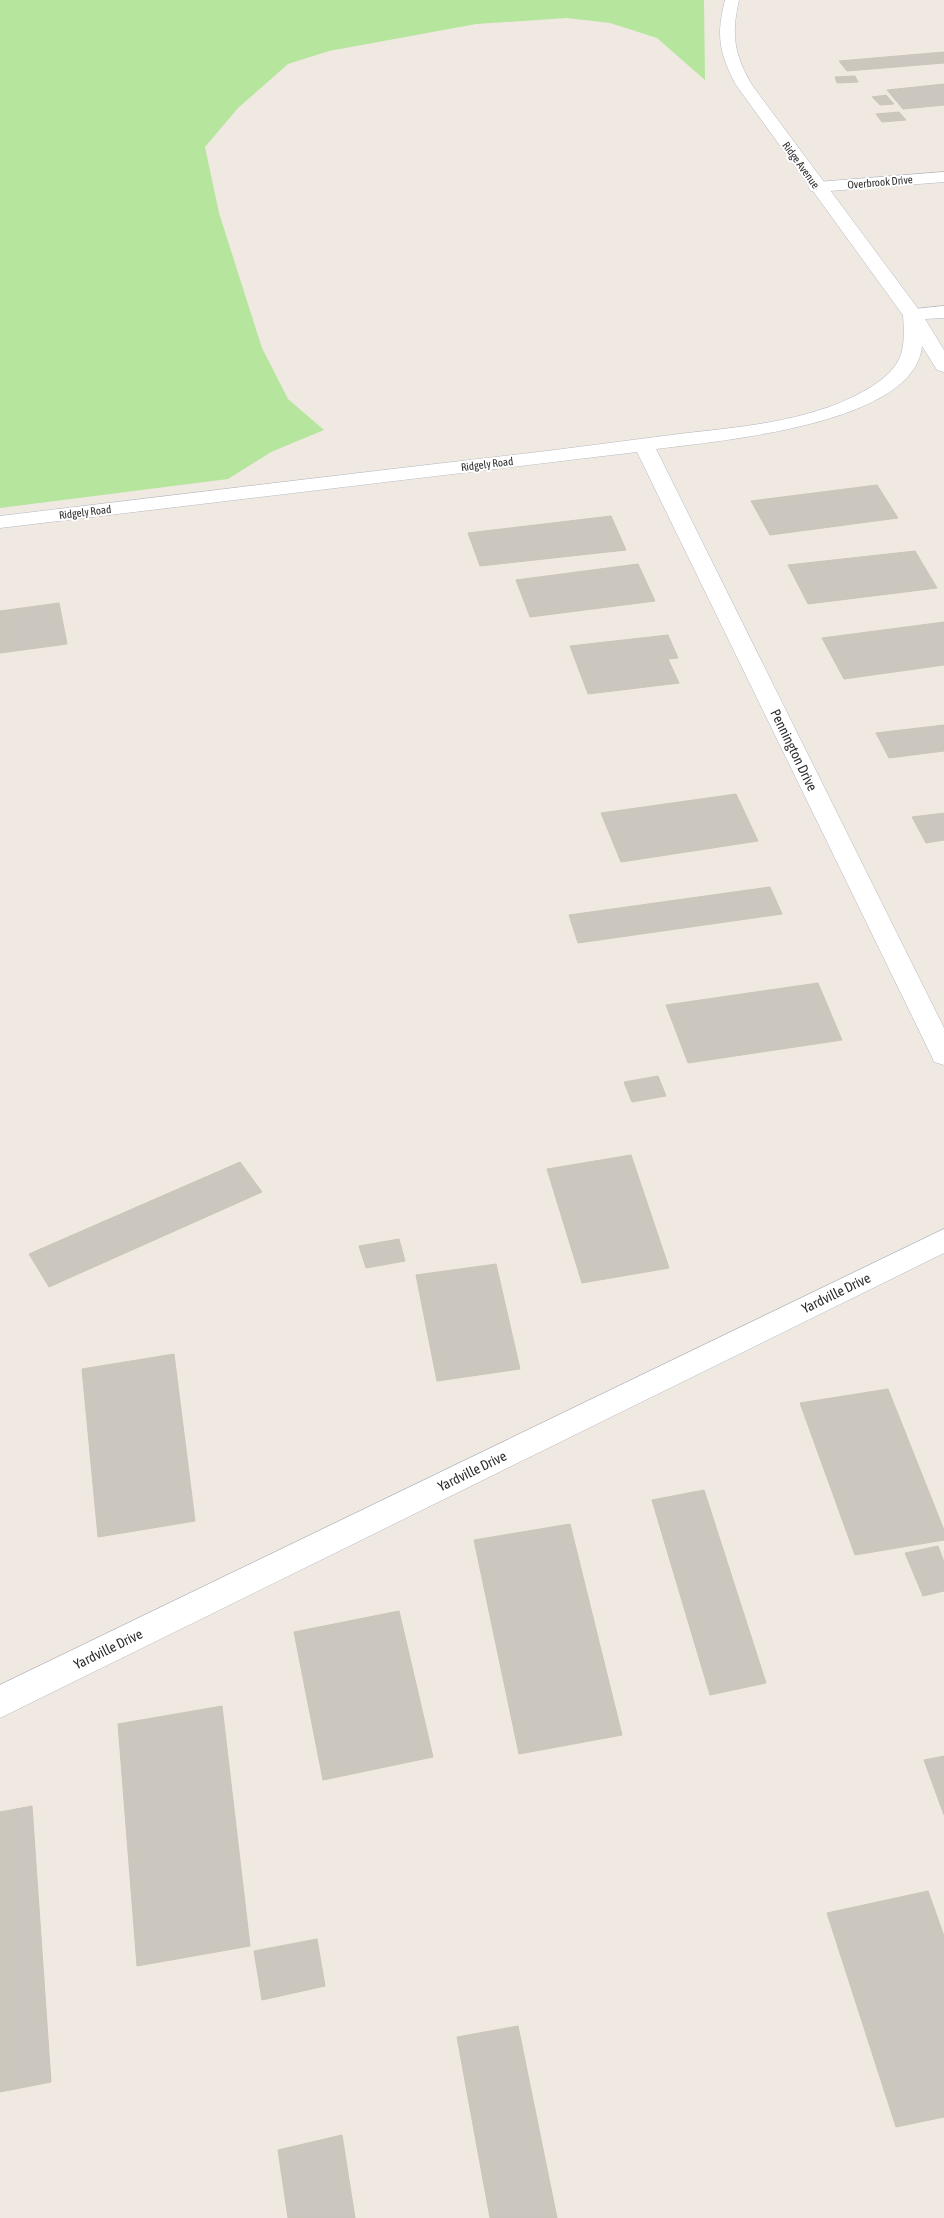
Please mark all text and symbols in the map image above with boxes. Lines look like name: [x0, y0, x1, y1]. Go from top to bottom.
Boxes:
street label: Ridge Avenue: [780, 139, 822, 191]
street label: Overbrook Drive: [847, 173, 913, 191]
street label: Ridgely Road: [460, 455, 514, 473]
street label: Ridgely Road: [58, 503, 112, 521]
street label: Pennington Drive: [767, 706, 821, 794]
street label: Yardville Drive: [799, 1270, 873, 1316]
street label: Yardville Drive: [435, 1448, 509, 1494]
street label: Yardville Drive: [71, 1626, 145, 1672]

